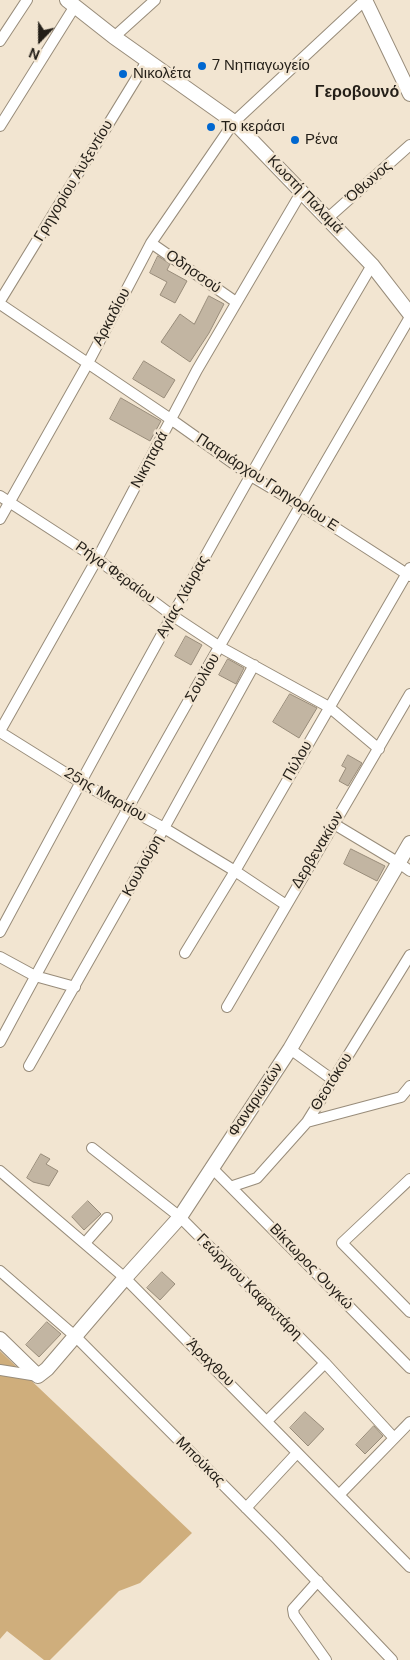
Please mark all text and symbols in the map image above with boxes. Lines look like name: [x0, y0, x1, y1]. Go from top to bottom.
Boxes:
north arrow: [15, 15, 65, 65]
text: N: [26, 44, 42, 64]
place label: 7 Νηπιαγωγείο: [212, 57, 310, 75]
marker: 7 Νηπιαγωγείο: [196, 60, 208, 72]
place label: Νικολέτα: [133, 65, 191, 83]
marker: Νικολέτα: [117, 68, 129, 80]
district label: Γεροβουνό: [315, 83, 399, 103]
street label: Γρηγορίου Αυξεντίου: [31, 117, 117, 245]
place label: Το κεράσι: [221, 118, 285, 136]
marker: Το κεράσι: [205, 121, 217, 133]
place label: Ρένα: [305, 131, 338, 149]
marker: Ρένα: [289, 134, 301, 146]
street label: Κωστή Παλαμά: [263, 152, 347, 238]
street label: Όθωνος: [342, 157, 396, 207]
street label: Οδησσού: [162, 246, 224, 298]
street label: Αρκαδίου: [89, 285, 135, 349]
street label: Νικηταρά: [128, 429, 172, 491]
street label: Πατριάρχου Γρηγορίου Ε: [193, 430, 341, 536]
street label: Ρήγα Φεραίου: [72, 538, 158, 608]
street label: Αγίας Λάυρας: [153, 552, 213, 642]
street label: Σουλίου: [182, 650, 224, 706]
street label: Πύλου: [279, 738, 317, 784]
street label: 25ης Μαρτίου: [60, 764, 150, 826]
street label: Δερβενακίων: [288, 808, 348, 892]
street label: Κουλούρη: [119, 832, 167, 900]
street label: Θεοτόκου: [307, 1050, 357, 1114]
street label: Φαναριωτών: [225, 1060, 287, 1140]
street label: Βίκτωρος Ουγκώ: [265, 1220, 357, 1314]
street label: Γεώργιου Καφαντάρη: [192, 1230, 306, 1344]
street label: Άραχθου: [182, 1335, 238, 1391]
street label: Μπούκας: [172, 1434, 228, 1490]

